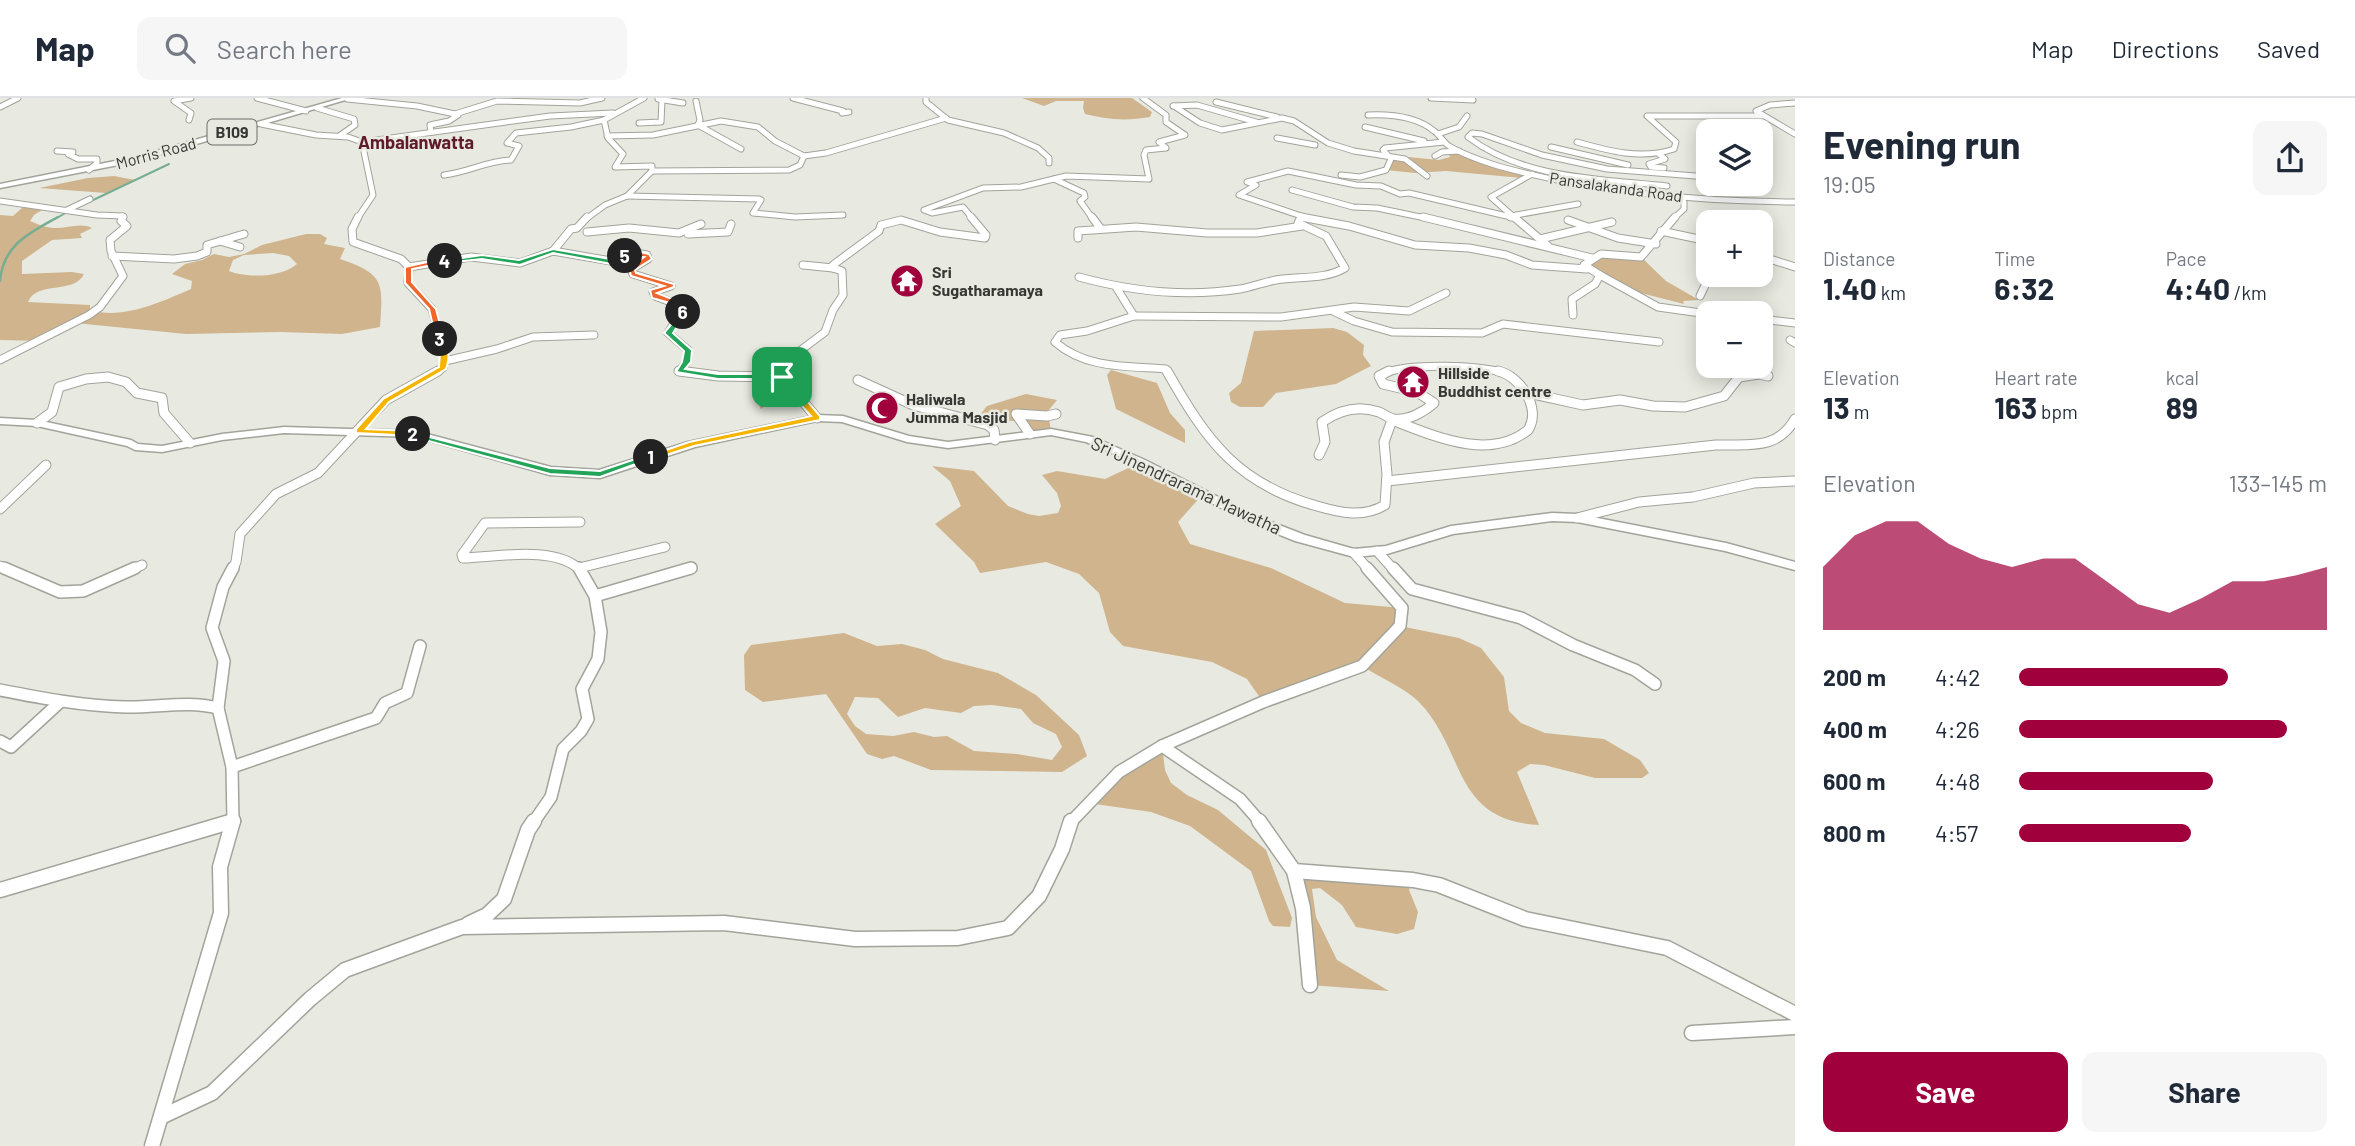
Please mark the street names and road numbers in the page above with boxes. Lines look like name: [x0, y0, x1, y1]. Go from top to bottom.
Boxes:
road number: B109: [208, 120, 256, 144]
street label: Morris Road: [114, 133, 198, 172]
street label: Pansalakanda Road: [1548, 168, 1684, 205]
street label: Sri Jinendrarama Mawatha: [1088, 431, 1285, 539]

